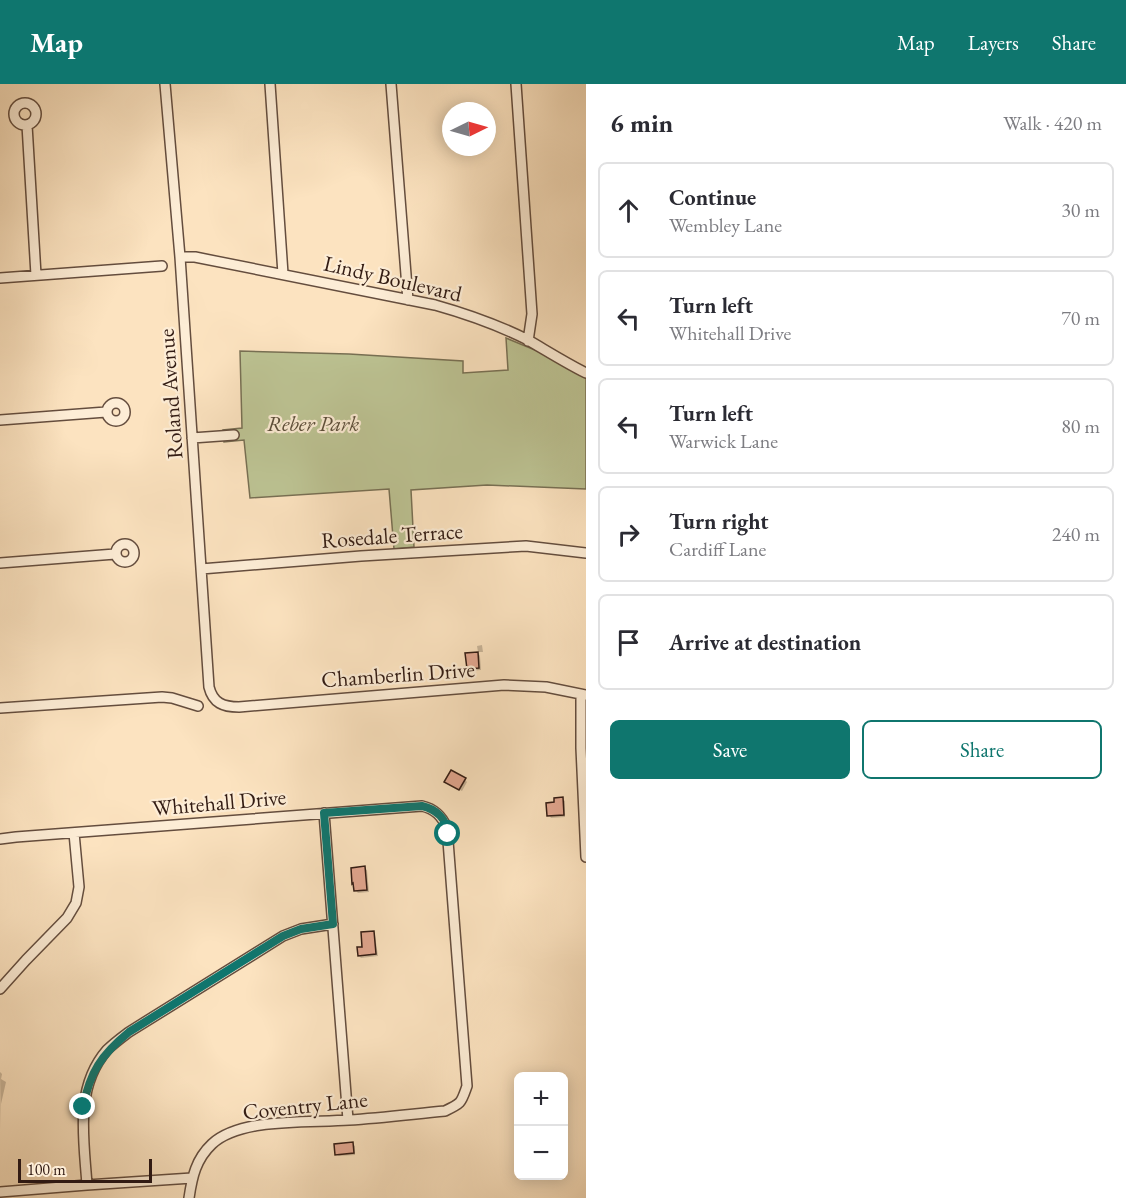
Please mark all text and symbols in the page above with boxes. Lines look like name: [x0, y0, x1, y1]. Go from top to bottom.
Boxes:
text: Map: [30, 24, 83, 60]
text: Map: [897, 29, 935, 56]
text: Layers: [968, 29, 1019, 56]
text: Share: [1052, 29, 1096, 56]
north arrow: [442, 102, 496, 156]
text: 6 min: [610, 106, 673, 140]
text: Walk · 420 m: [1003, 110, 1102, 136]
text: Continue: [669, 183, 756, 212]
icon: ahead: [612, 194, 645, 227]
text: 30 m: [1061, 197, 1100, 223]
text: Wembley Lane: [669, 212, 782, 238]
street label: Lindy Boulevard: [321, 249, 466, 309]
text: Turn left: [669, 291, 753, 320]
icon: left: [612, 302, 645, 335]
text: 70 m: [1061, 305, 1100, 331]
text: Whitehall Drive: [669, 320, 791, 346]
street label: Roland Avenue: [151, 327, 190, 460]
text: Turn left: [669, 399, 753, 428]
park label: Reber Park: [267, 409, 359, 438]
icon: left: [612, 410, 645, 443]
text: 80 m: [1061, 413, 1100, 439]
text: Warwick Lane: [669, 428, 778, 454]
text: Turn right: [669, 507, 768, 536]
street label: Rosedale Terrace: [320, 516, 464, 555]
icon: right: [612, 518, 645, 551]
text: 240 m: [1052, 521, 1100, 547]
text: Cardiff Lane: [669, 536, 766, 562]
icon: arrive: [612, 626, 645, 659]
text: Arrive at destination: [669, 628, 861, 657]
street label: Chamberlin Drive: [320, 655, 476, 694]
button: Save: [610, 720, 850, 779]
button: Share: [862, 720, 1102, 779]
street label: Whitehall Drive: [151, 782, 288, 823]
route start: [434, 820, 460, 846]
map controls: [514, 1072, 568, 1180]
button: +: [514, 1072, 568, 1126]
street label: Coventry Lane: [241, 1084, 369, 1126]
route end: [69, 1093, 95, 1119]
button: −: [514, 1126, 568, 1180]
scale bar: [18, 1156, 152, 1184]
text: 100 m: [27, 1159, 66, 1180]

